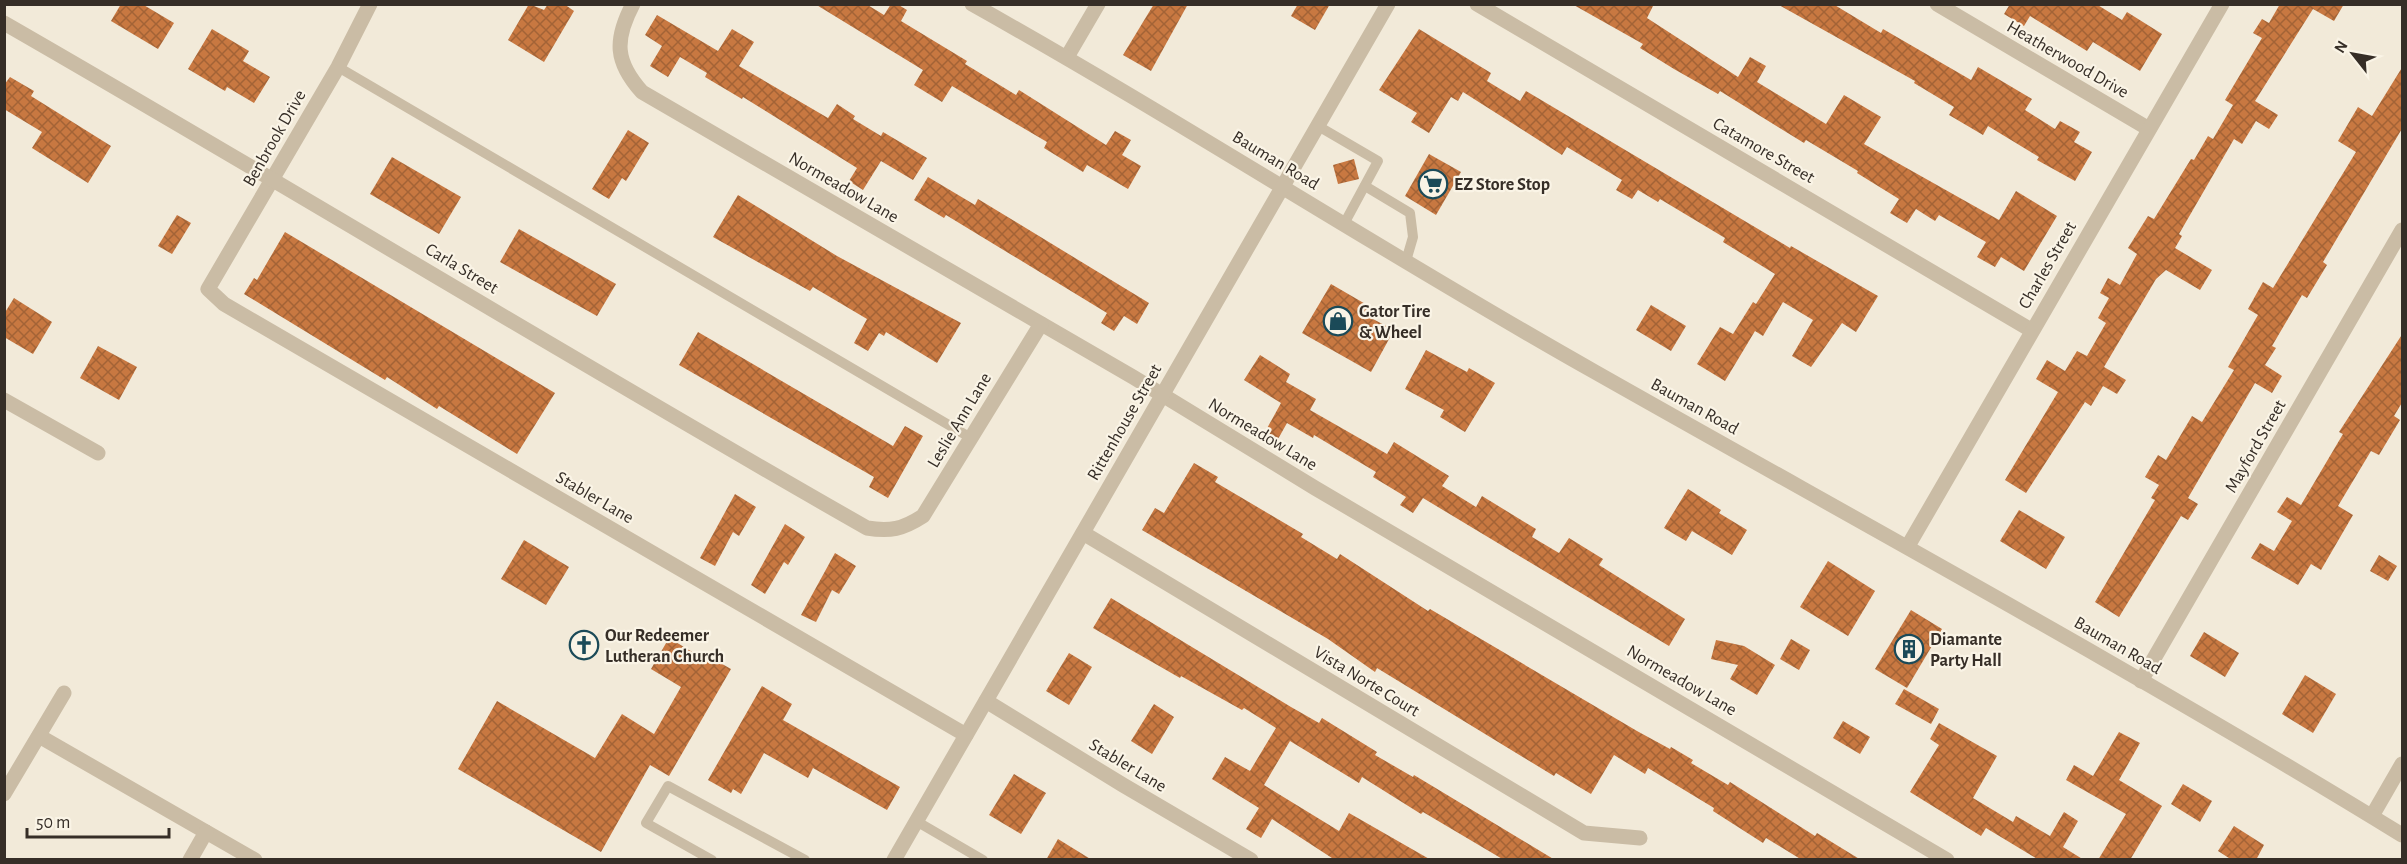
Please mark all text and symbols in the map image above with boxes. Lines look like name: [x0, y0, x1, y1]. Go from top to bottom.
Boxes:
street label: Heatherwood Drive: [2004, 18, 2131, 102]
north arrow: [2323, 24, 2383, 84]
text: N: [2331, 38, 2351, 56]
street label: Benbrook Drive: [240, 87, 310, 190]
street label: Catamore Street: [1710, 115, 1818, 187]
street label: Bauman Road: [1229, 128, 1322, 194]
street label: Normeadow Lane: [785, 149, 902, 227]
supermarket icon: EZ Store Stop: [1417, 168, 1449, 200]
place label: EZ Store Stop: [1454, 176, 1550, 194]
street label: Charles Street: [2016, 219, 2080, 312]
street label: Carla Street: [422, 240, 501, 298]
place label: Gator Tire & Wheel: [1359, 303, 1430, 342]
shop icon: Gator Tire & Wheel: [1322, 305, 1354, 337]
street label: Rittenhouse Street: [1084, 361, 1165, 484]
street label: Leslie Ann Lane: [925, 370, 995, 471]
street label: Bauman Road: [1647, 375, 1742, 438]
street label: Normeadow Lane: [1205, 395, 1320, 474]
street label: Mayford Street: [2222, 397, 2290, 496]
street label: Stabler Lane: [553, 468, 636, 527]
street label: Bauman Road: [2071, 614, 2164, 678]
place label: Our Redeemer Lutheran Church: [605, 627, 724, 666]
church icon: Our Redeemer Lutheran Church: [568, 629, 600, 661]
place label: Diamante Party Hall: [1930, 631, 2002, 670]
building icon: Diamante Party Hall: [1893, 633, 1925, 665]
street label: Normeadow Lane: [1623, 642, 1740, 720]
street label: Vista Norte Court: [1311, 643, 1423, 721]
street label: Stabler Lane: [1086, 736, 1169, 796]
scale bar: [27, 801, 170, 839]
text: 50 m: [36, 814, 70, 832]

